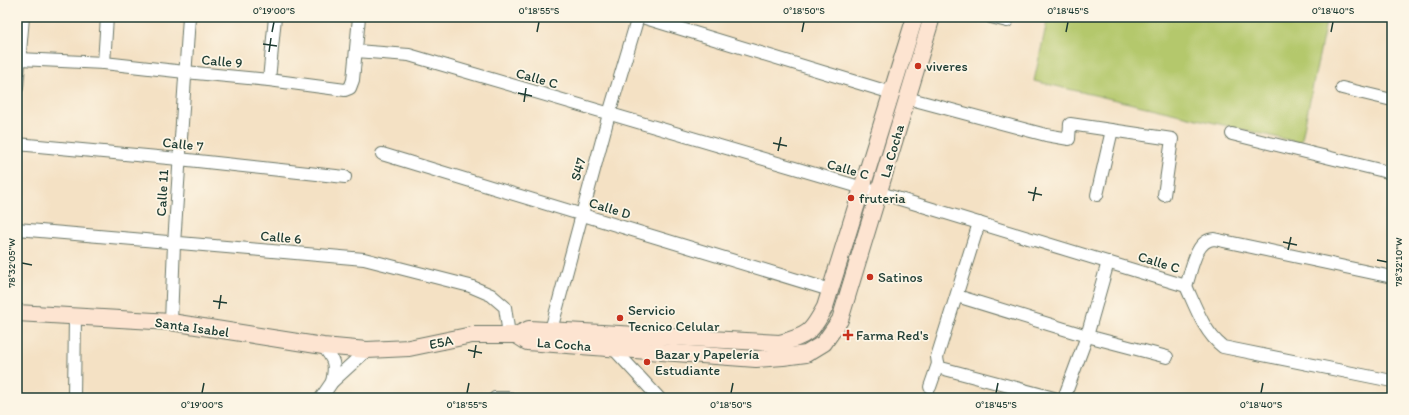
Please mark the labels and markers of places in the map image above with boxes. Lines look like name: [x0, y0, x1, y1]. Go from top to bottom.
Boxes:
place label: viveres: [926, 58, 968, 75]
marker: viveres: [913, 61, 923, 71]
place label: fruteria: [859, 190, 906, 207]
marker: fruteria: [846, 193, 856, 203]
place label: Satinos: [878, 269, 923, 286]
marker: Satinos: [865, 272, 875, 282]
place label: Servicio Tecnico Celular: [628, 302, 720, 335]
marker: Servicio Tecnico Celular: [615, 313, 625, 323]
place label: Farma Red's: [856, 327, 929, 344]
marker: Farma Red's: [843, 330, 853, 340]
place label: Bazar y Papelería Estudiante: [655, 346, 760, 379]
marker: Bazar y Papelería Estudiante: [642, 357, 652, 367]

